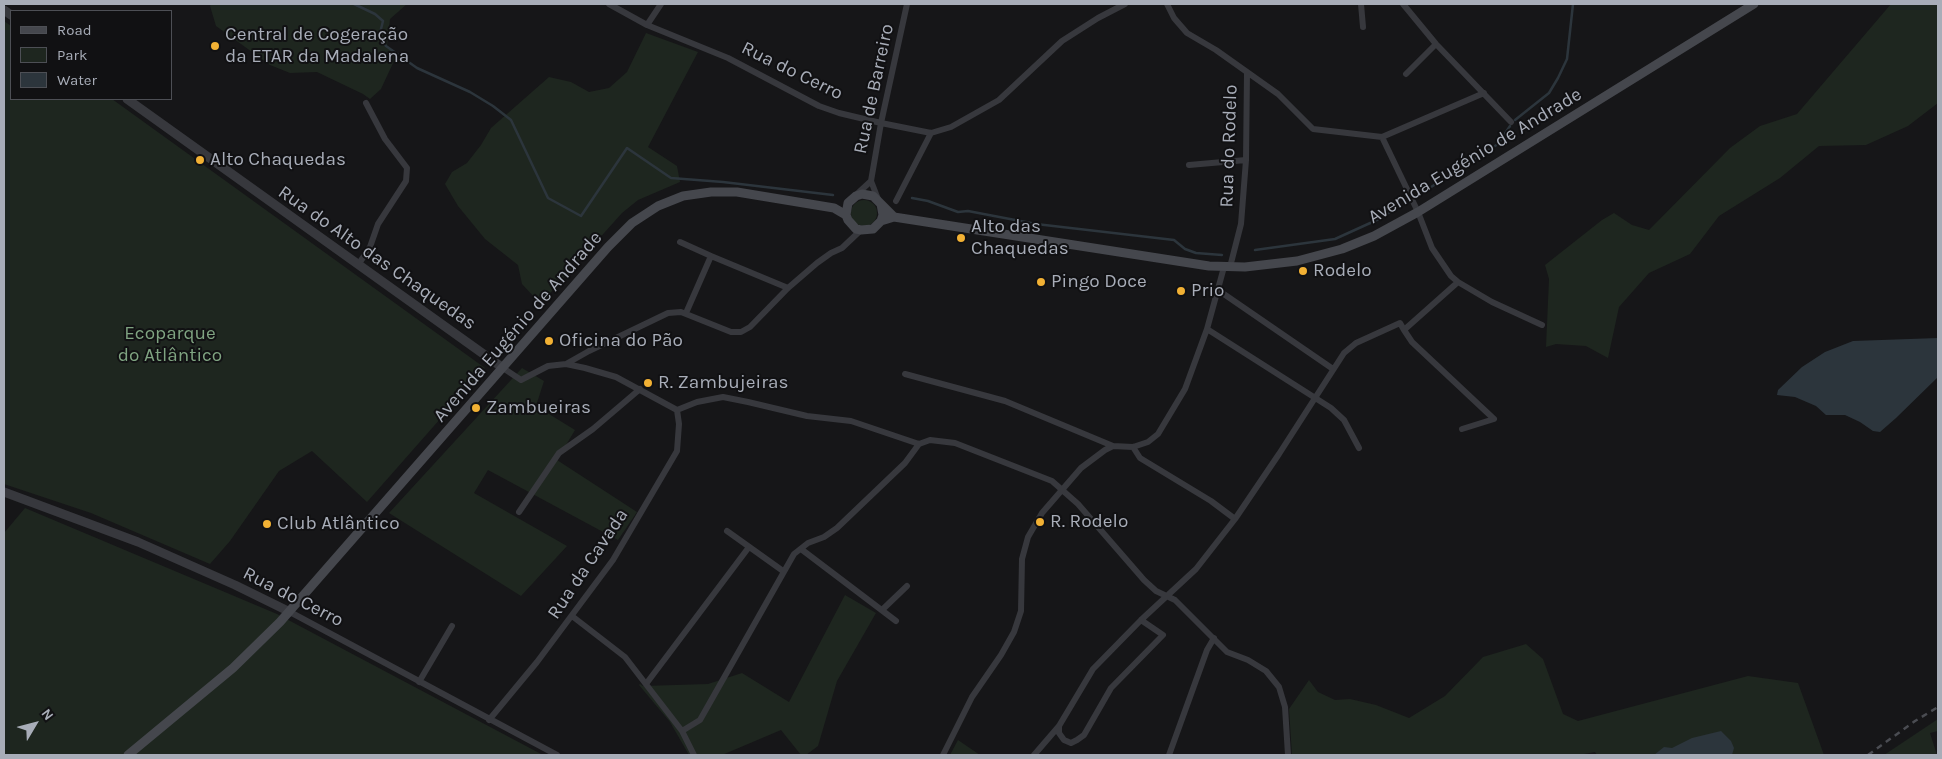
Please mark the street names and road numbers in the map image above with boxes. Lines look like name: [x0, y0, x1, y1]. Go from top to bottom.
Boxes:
street label: Rua de Barreiro: [849, 22, 899, 156]
street label: Rua do Cerro: [738, 37, 846, 105]
street label: Avenida Eugénio de Andrade: [1364, 83, 1586, 229]
street label: Rua do Rodelo: [1215, 84, 1243, 208]
street label: Rua do Alto das Chaquedas: [274, 181, 480, 335]
street label: Avenida Eugénio de Andrade: [429, 227, 607, 427]
street label: Rua da Cavada: [543, 504, 633, 624]
street label: Rua do Cerro: [239, 562, 347, 632]

